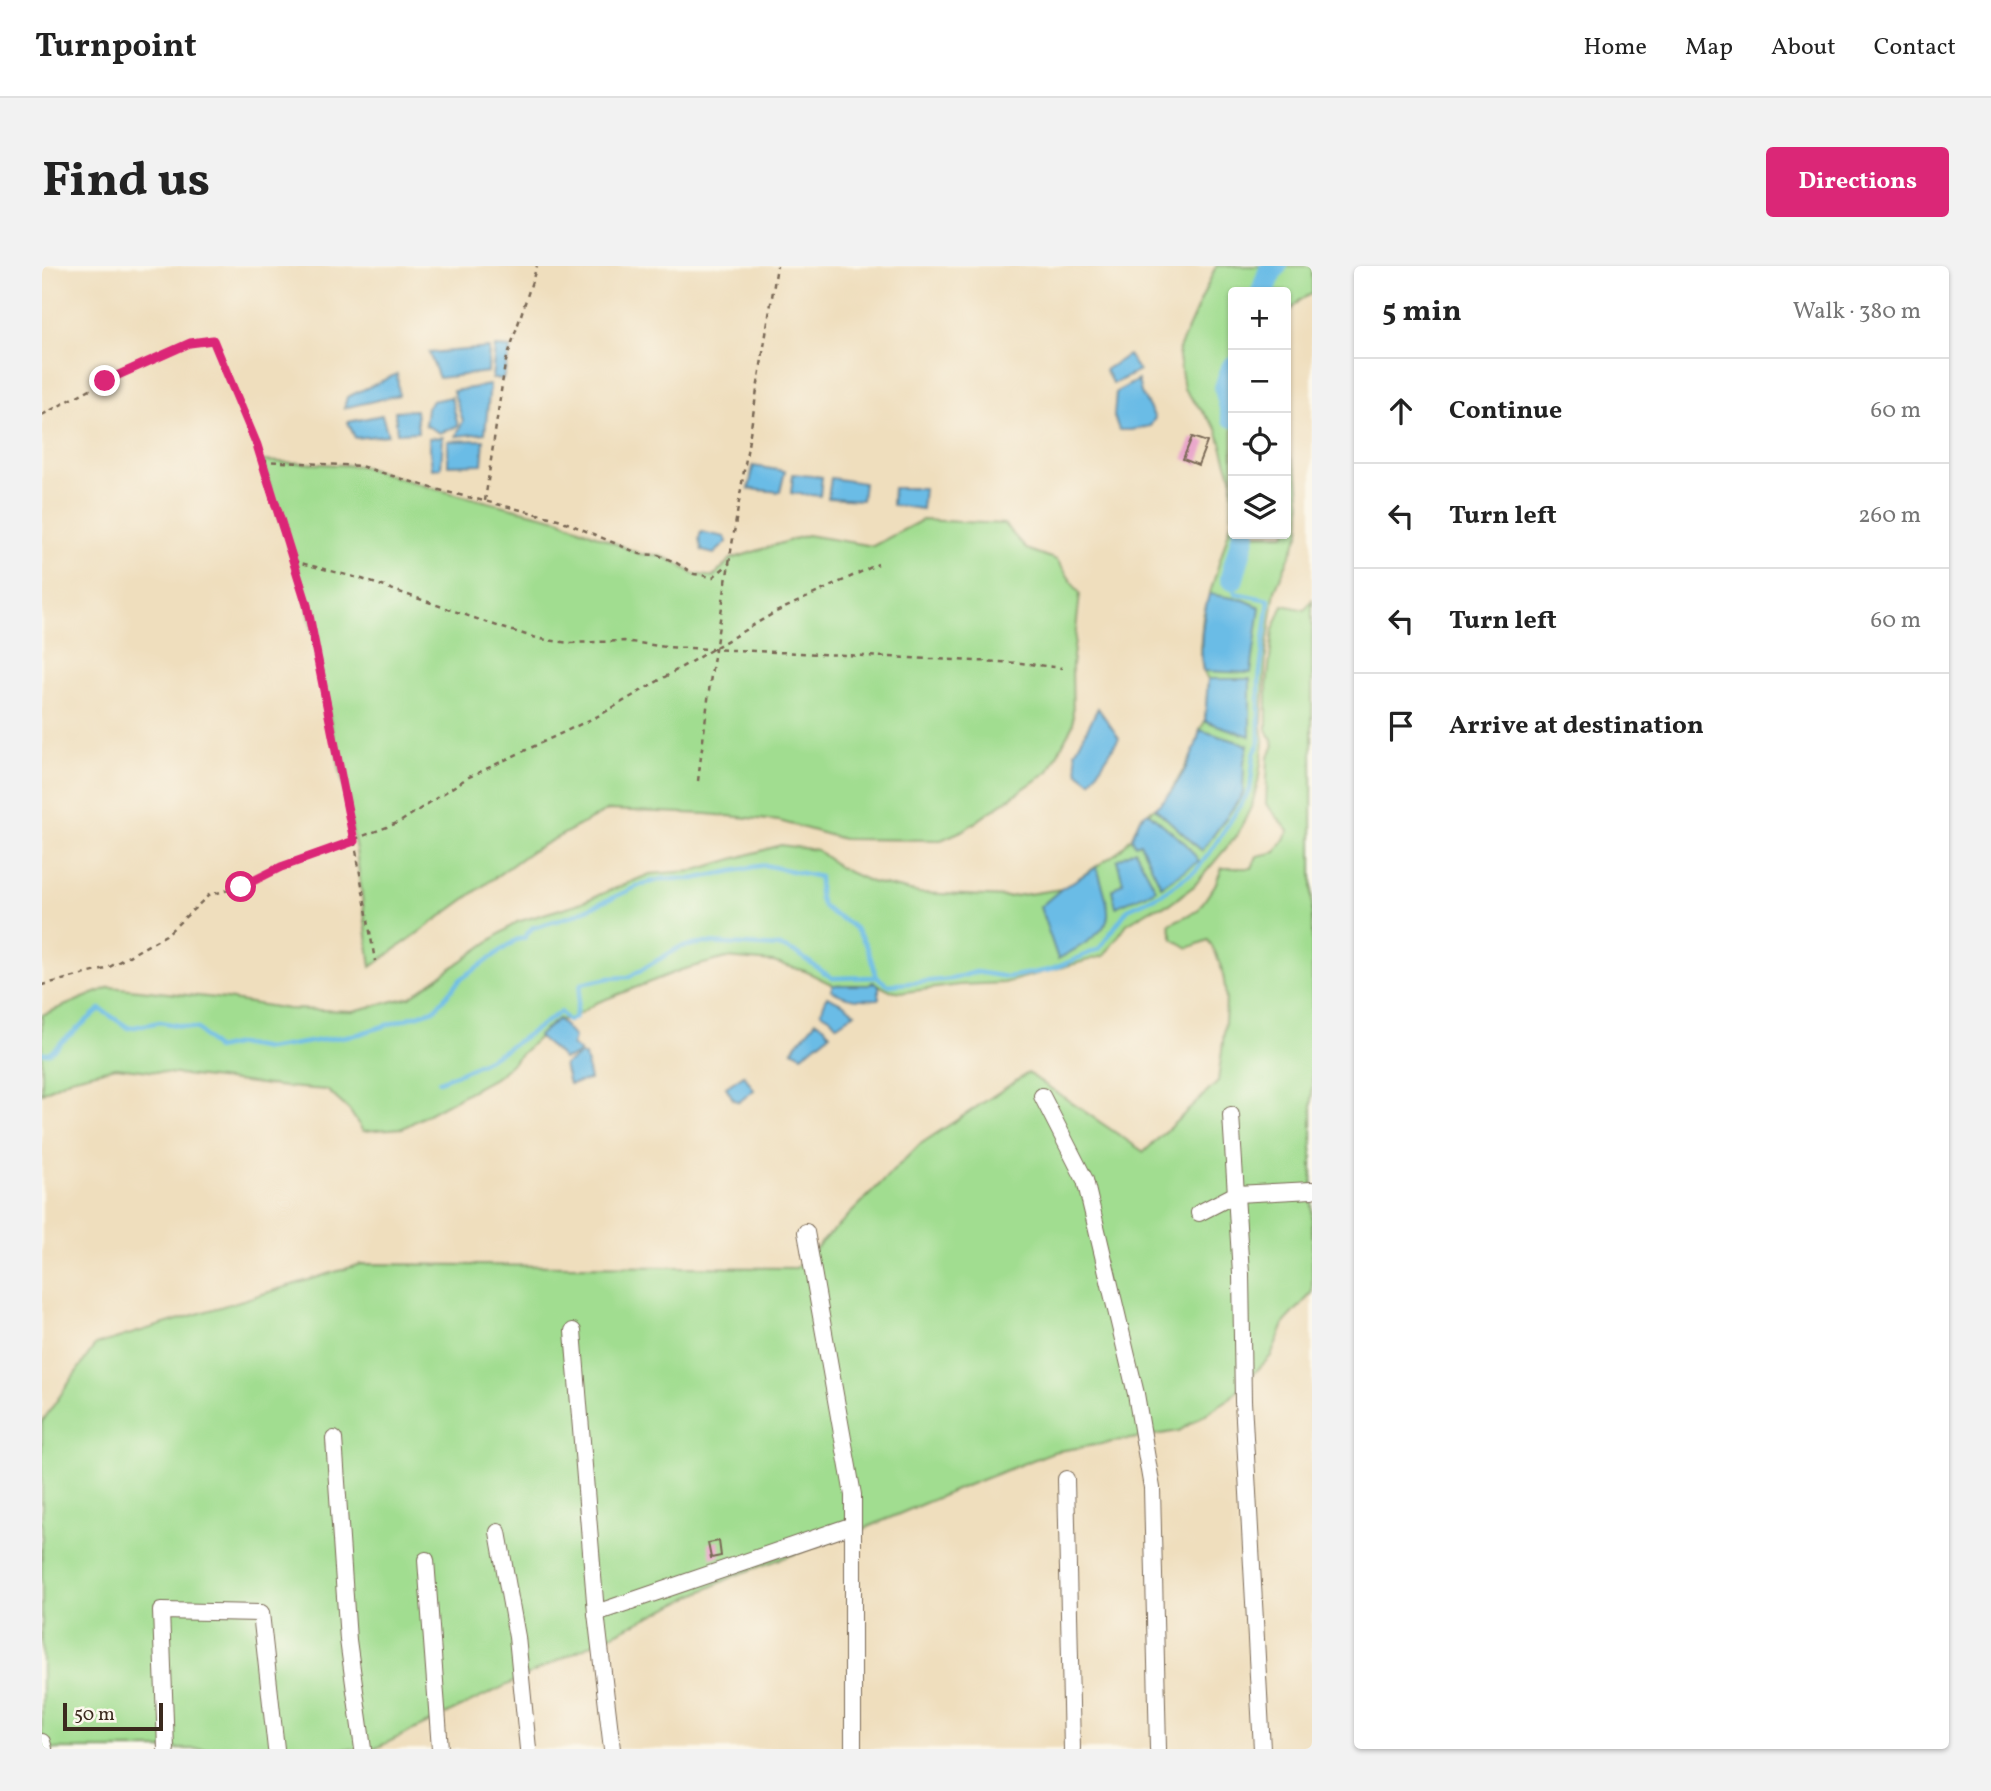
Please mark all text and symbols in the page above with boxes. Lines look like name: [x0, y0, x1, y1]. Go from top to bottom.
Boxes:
text: Turnpoint: [35, 25, 197, 71]
text: Home: [1583, 31, 1647, 65]
text: Map: [1685, 31, 1733, 65]
text: About: [1771, 31, 1836, 65]
text: Contact: [1874, 31, 1956, 65]
button: Directions: [1766, 147, 1949, 217]
text: Find us: [42, 148, 210, 217]
map controls: [1228, 287, 1291, 539]
button: +: [1228, 287, 1291, 350]
text: 5 min: [1382, 291, 1462, 333]
text: Walk · 380 m: [1793, 296, 1921, 328]
button: −: [1228, 350, 1291, 413]
route end: [89, 365, 120, 396]
icon: ahead: [1382, 392, 1420, 430]
text: Continue: [1449, 393, 1562, 429]
text: 60 m: [1871, 395, 1921, 427]
button: locate: [1228, 413, 1291, 476]
button: layers: [1228, 476, 1291, 539]
icon: left: [1382, 497, 1420, 535]
text: Turn left: [1449, 498, 1557, 534]
text: 260 m: [1858, 500, 1921, 532]
icon: left: [1382, 602, 1420, 640]
text: Turn left: [1449, 603, 1557, 639]
text: 60 m: [1871, 605, 1921, 637]
icon: arrive: [1382, 707, 1420, 745]
text: Arrive at destination: [1449, 708, 1704, 744]
route start: [225, 871, 256, 902]
scale bar: [63, 1700, 163, 1732]
text: 50 m: [74, 1702, 115, 1728]

